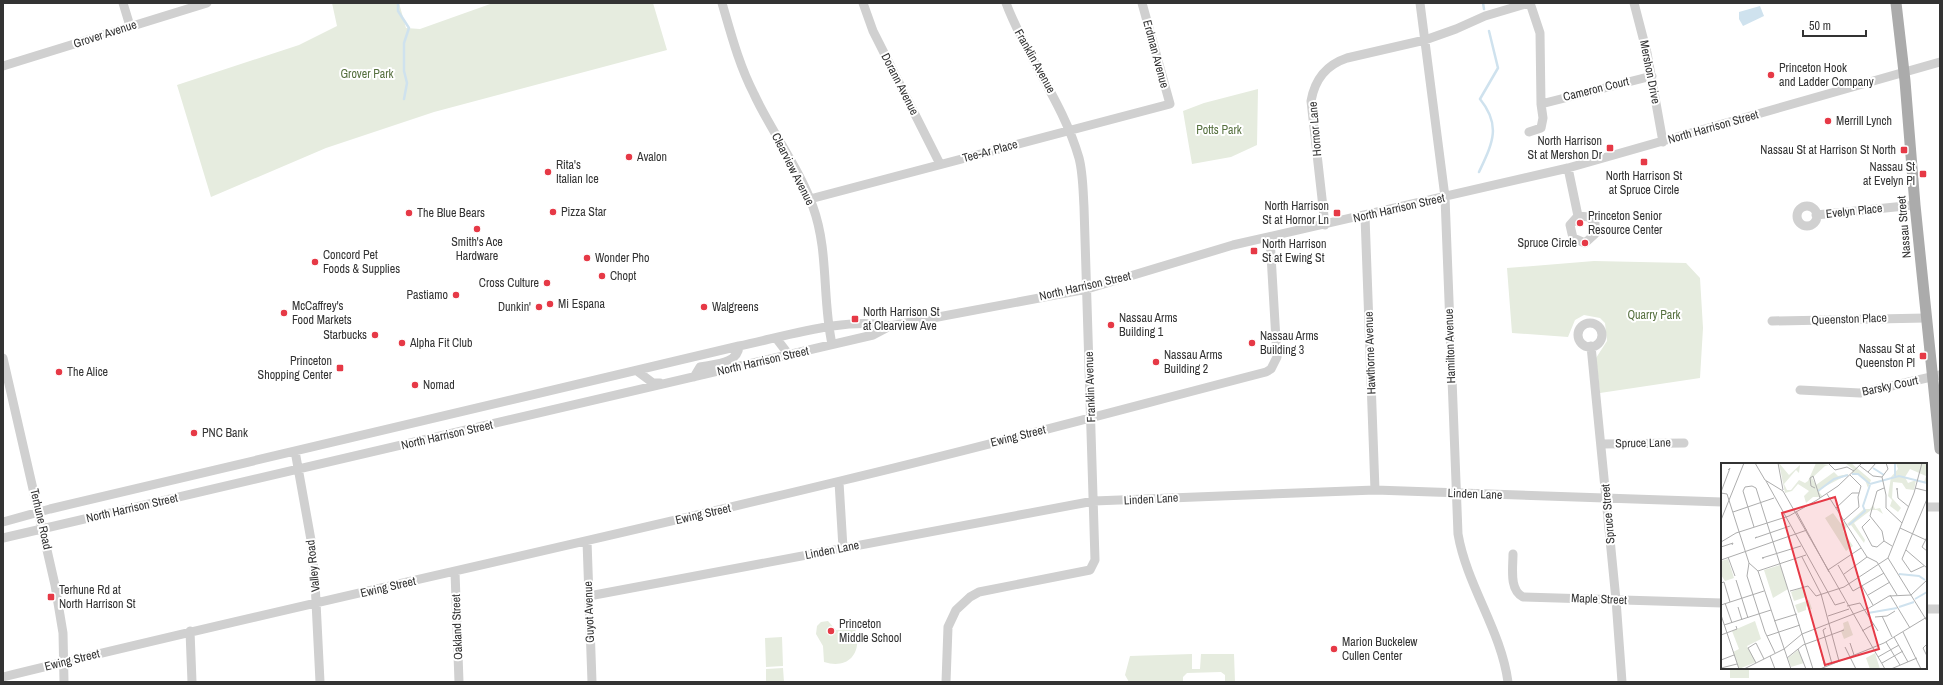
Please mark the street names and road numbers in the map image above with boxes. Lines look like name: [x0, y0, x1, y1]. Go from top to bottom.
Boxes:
street label: Grover Avenue: [71, 16, 139, 52]
street label: Erdman Avenue: [1139, 18, 1173, 90]
street label: Franklin Avenue: [1011, 26, 1059, 96]
street label: Mershon Drive: [1636, 39, 1664, 105]
street label: Dorann Avenue: [878, 50, 922, 118]
street label: Cameron Court: [1561, 73, 1631, 105]
street label: Hornor Lane: [1305, 101, 1325, 157]
street label: North Harrison Street: [1666, 106, 1760, 148]
street label: Clearview Avenue: [768, 130, 818, 208]
street label: Tee-Ar Place: [961, 136, 1019, 166]
street label: North Harrison Street: [1352, 190, 1447, 226]
street label: Nassau Street: [1893, 195, 1915, 259]
street label: Evelyn Place: [1825, 200, 1883, 222]
street label: North Harrison Street: [1038, 268, 1133, 304]
street label: Hamilton Avenue: [1441, 308, 1459, 384]
street label: Queenston Place: [1811, 310, 1887, 328]
street label: Hawthorne Avenue: [1361, 311, 1379, 395]
street label: North Harrison Street: [716, 343, 811, 379]
street label: Franklin Avenue: [1081, 351, 1099, 423]
street label: Barsky Court: [1861, 372, 1920, 400]
street label: North Harrison Street: [400, 417, 495, 453]
street label: Ewing Street: [989, 421, 1048, 451]
street label: Spruce Lane: [1615, 435, 1671, 451]
street label: Spruce Street: [1597, 483, 1619, 545]
street label: Linden Lane: [1447, 485, 1503, 503]
street label: Terhune Road: [26, 487, 56, 551]
street label: North Harrison Street: [85, 490, 180, 526]
street label: Linden Lane: [1123, 490, 1179, 508]
street label: Ewing Street: [674, 500, 733, 528]
street label: Linden Lane: [804, 537, 860, 563]
street label: Valley Road: [302, 539, 324, 593]
street label: Ewing Street: [359, 573, 418, 601]
street label: Guyot Avenue: [580, 581, 598, 643]
street label: Maple Street: [1571, 590, 1627, 608]
street label: Oakland Street: [448, 594, 466, 660]
street label: Ewing Street: [43, 645, 102, 675]

